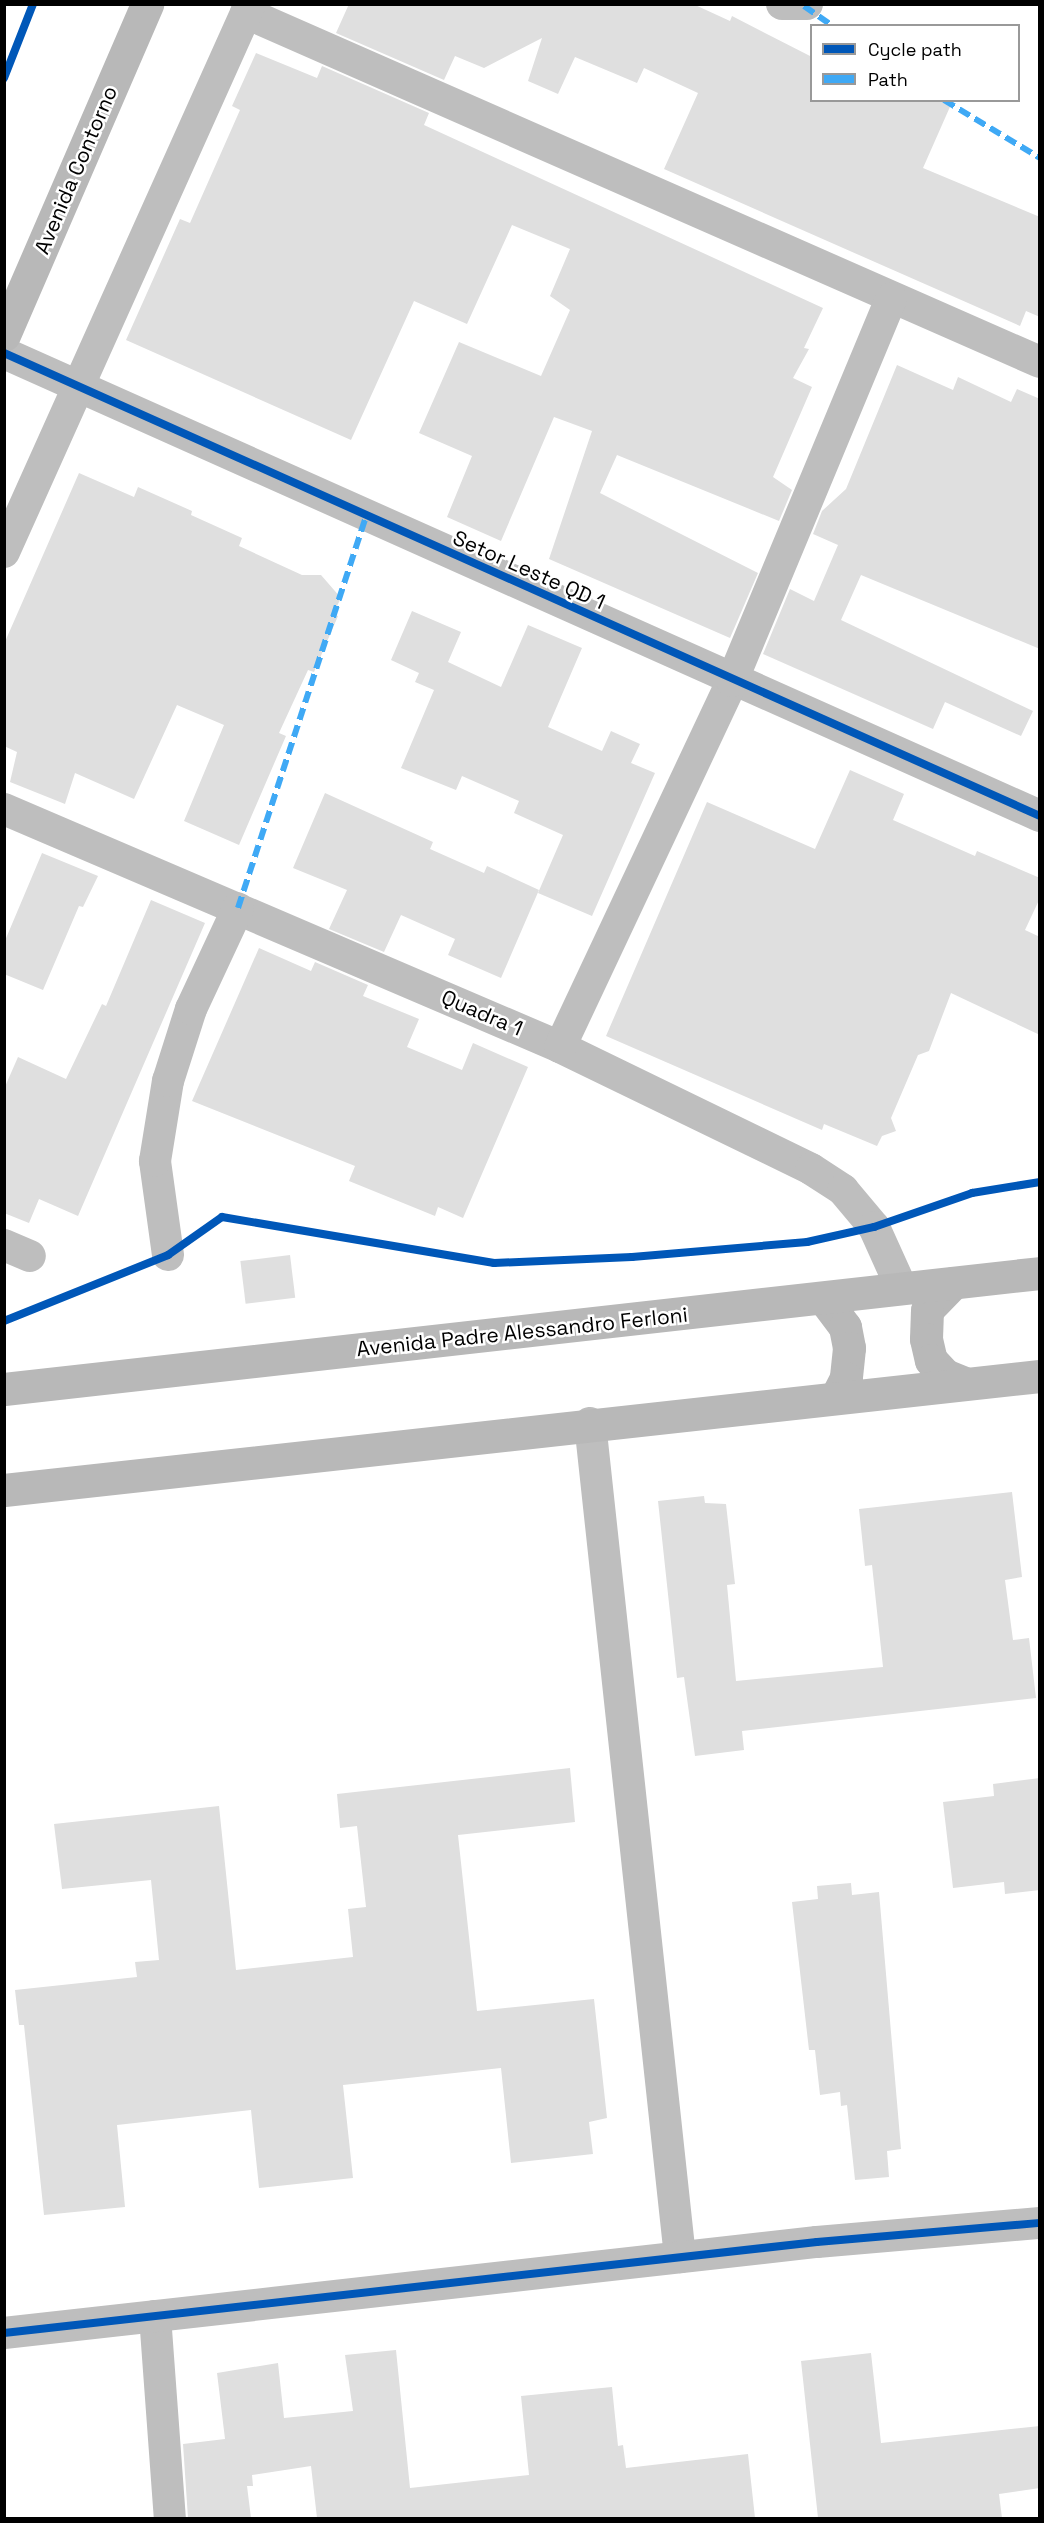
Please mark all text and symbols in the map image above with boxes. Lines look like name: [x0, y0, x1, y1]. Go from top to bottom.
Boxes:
legend: [810, 24, 1020, 102]
text: Cycle path: [868, 38, 962, 61]
text: Path: [868, 68, 908, 91]
street label: Avenida Contorno: [29, 82, 123, 258]
street label: Setor Leste QD 1: [449, 525, 609, 615]
street label: Quadra 1: [437, 985, 527, 1041]
street label: Avenida Padre Alessandro Ferloni: [355, 1302, 689, 1362]

